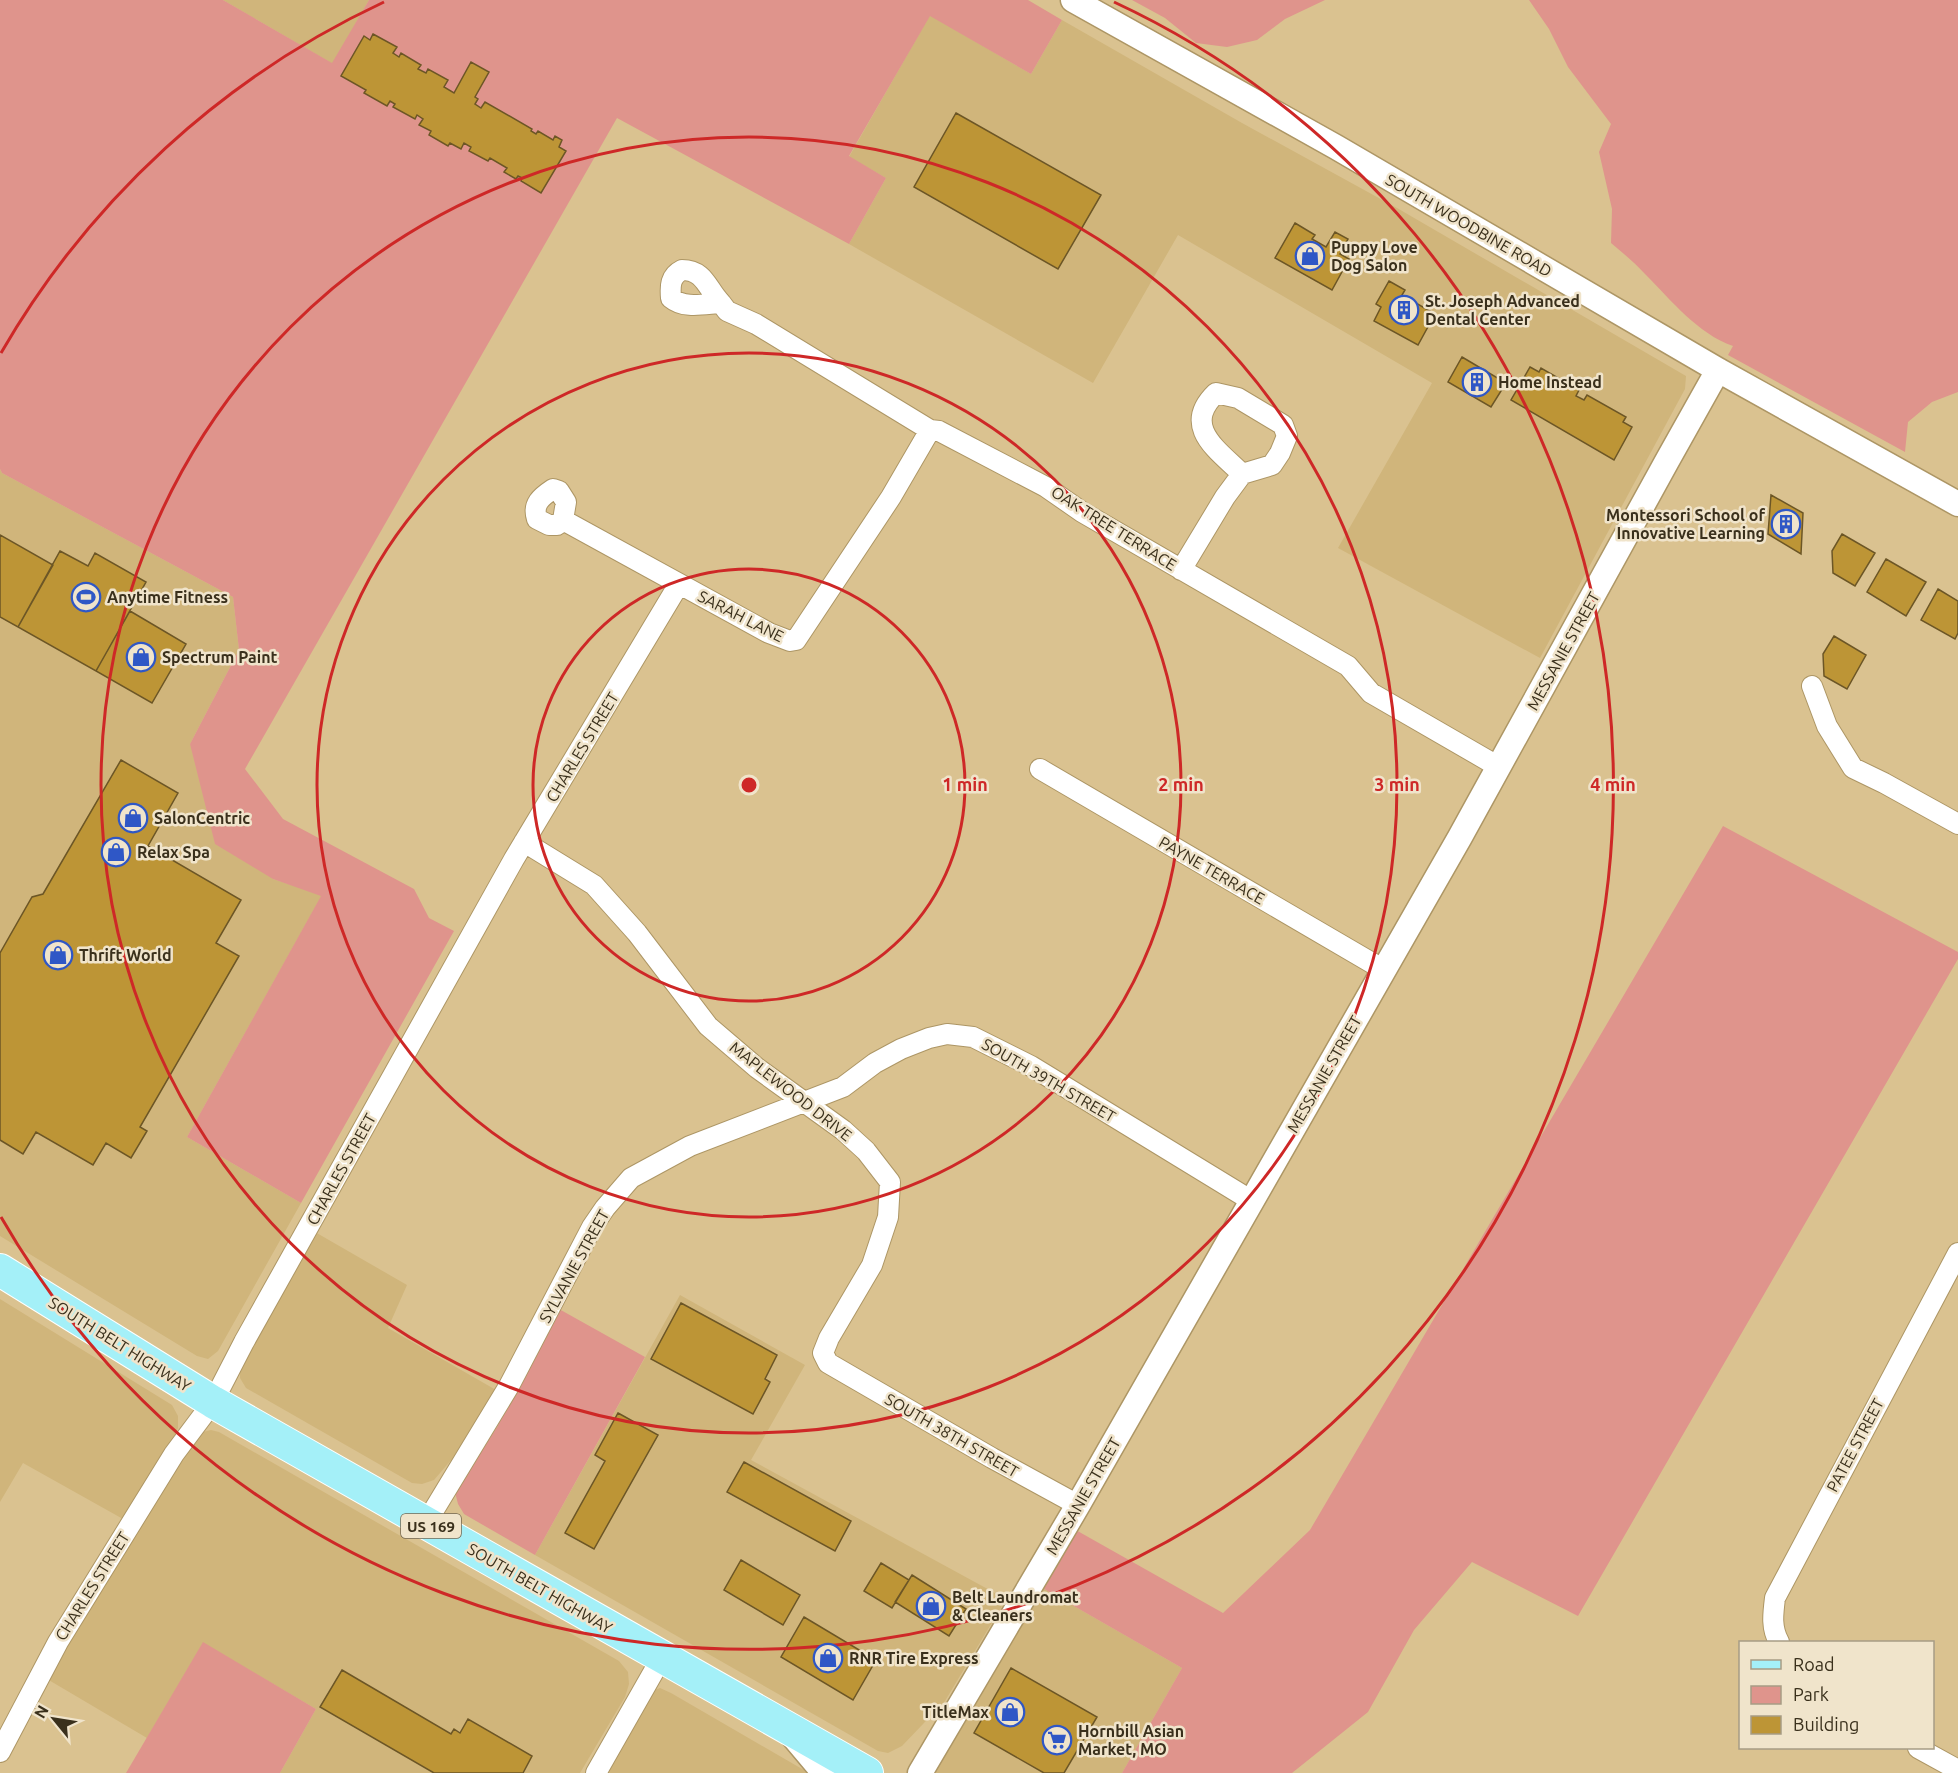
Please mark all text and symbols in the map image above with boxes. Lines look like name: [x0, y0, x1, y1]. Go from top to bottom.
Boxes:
street label: SOUTH WOODBINE ROAD: [1383, 170, 1555, 280]
place label: Puppy Love Dog Salon: [1331, 238, 1418, 274]
shop icon: Puppy Love Dog Salon: [1294, 240, 1326, 272]
place label: St. Joseph Advanced Dental Center: [1425, 292, 1580, 328]
building icon: St. Joseph Advanced Dental Center: [1388, 294, 1420, 326]
building icon: Home Instead: [1461, 366, 1493, 398]
place label: Home Instead: [1498, 373, 1602, 391]
street label: OAK TREE TERRACE: [1048, 482, 1180, 574]
place label: Montessori School of Innovative Learning: [1606, 506, 1765, 542]
building icon: Montessori School of Innovative Learning: [1770, 508, 1802, 540]
sports icon: Anytime Fitness: [70, 581, 102, 613]
street label: SARAH LANE: [695, 587, 787, 645]
place label: Anytime Fitness: [107, 588, 228, 606]
street label: MESSANIE STREET: [1523, 589, 1603, 713]
shop icon: Spectrum Paint: [125, 641, 157, 673]
place label: Spectrum Paint: [162, 648, 278, 666]
street label: CHARLES STREET: [542, 689, 622, 805]
text: 1 min: [942, 774, 988, 794]
text: 2 min: [1158, 774, 1204, 794]
text: 3 min: [1374, 774, 1420, 794]
text: 4 min: [1590, 774, 1636, 794]
centre of rings: [739, 775, 759, 795]
shop icon: SalonCentric: [117, 802, 149, 834]
place label: SalonCentric: [154, 809, 250, 827]
street label: PAYNE TERRACE: [1156, 833, 1268, 908]
shop icon: Relax Spa: [100, 836, 132, 868]
place label: Relax Spa: [137, 843, 210, 861]
shop icon: Thrift World: [42, 939, 74, 971]
place label: Thrift World: [79, 946, 172, 964]
street label: MESSANIE STREET: [1283, 1012, 1365, 1136]
street label: SOUTH 39TH STREET: [979, 1034, 1119, 1126]
street label: MAPLEWOOD DRIVE: [726, 1038, 856, 1144]
street label: CHARLES STREET: [303, 1110, 379, 1228]
street label: SYLVANIE STREET: [536, 1206, 613, 1326]
street label: SOUTH BELT HIGHWAY: [46, 1293, 195, 1395]
street label: SOUTH 38TH STREET: [882, 1389, 1022, 1481]
street label: PATEE STREET: [1823, 1395, 1887, 1495]
street label: MESSANIE STREET: [1042, 1434, 1124, 1558]
road number: US 169: [401, 1514, 461, 1538]
street label: CHARLES STREET: [51, 1528, 133, 1644]
street label: SOUTH BELT HIGHWAY: [465, 1539, 616, 1637]
place label: Belt Laundromat & Cleaners: [952, 1588, 1079, 1624]
shop icon: Belt Laundromat & Cleaners: [915, 1590, 947, 1622]
legend: [1739, 1641, 1934, 1749]
shop icon: RNR Tire Express: [812, 1642, 844, 1674]
place label: RNR Tire Express: [849, 1649, 979, 1667]
text: Road: [1793, 1654, 1835, 1674]
text: Park: [1793, 1684, 1829, 1704]
north arrow: [24, 1689, 84, 1749]
shop icon: TitleMax: [994, 1696, 1026, 1728]
text: N: [30, 1702, 52, 1721]
place label: TitleMax: [922, 1703, 989, 1721]
text: Building: [1793, 1714, 1859, 1734]
place label: Hornbill Asian Market, MO: [1078, 1722, 1184, 1758]
supermarket icon: Hornbill Asian Market, MO: [1041, 1724, 1073, 1756]

